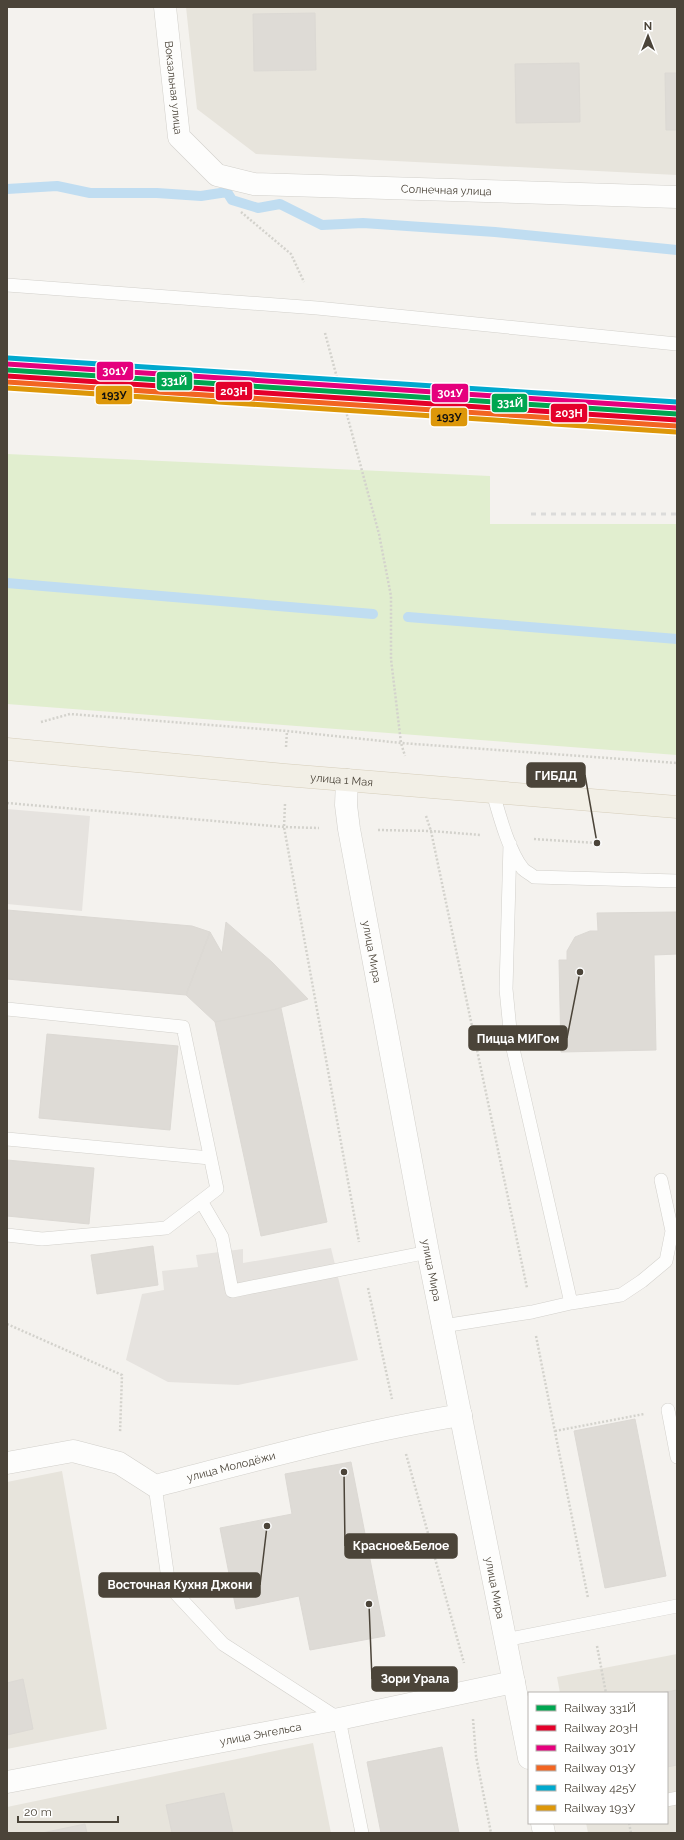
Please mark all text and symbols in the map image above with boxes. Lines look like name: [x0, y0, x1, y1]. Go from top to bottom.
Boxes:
north arrow: [628, 16, 668, 56]
text: N: [644, 20, 652, 33]
street label: Вокзальная улица: [162, 40, 185, 135]
street label: Солнечная улица: [401, 183, 492, 198]
line badge: 301У: [96, 361, 134, 381]
text: 301У: [102, 365, 129, 378]
line badge: 331Й: [156, 371, 193, 391]
text: 331Й: [161, 375, 187, 388]
line badge: 203Н: [215, 381, 253, 401]
line badge: 301У: [431, 383, 469, 403]
line badge: 193У: [95, 385, 133, 405]
text: 203Н: [220, 385, 248, 398]
text: 301У: [437, 387, 464, 400]
text: 193У: [101, 389, 128, 402]
line badge: 331Й: [491, 393, 528, 413]
text: 331Й: [497, 397, 523, 410]
line badge: 203Н: [550, 403, 588, 423]
line badge: 193У: [430, 407, 468, 427]
text: 203Н: [555, 407, 583, 420]
text: 193У: [436, 411, 463, 424]
callout: ГИБДД: [527, 763, 585, 787]
text: ГИБДД: [535, 769, 578, 783]
street label: улица 1 Мая: [310, 771, 373, 789]
street label: улица Мира: [359, 920, 384, 984]
callout: Пицца МИГом: [469, 1026, 567, 1050]
text: Пицца МИГом: [477, 1032, 560, 1046]
street label: улица Мира: [419, 1238, 444, 1302]
street label: улица Молодёжи: [186, 1449, 277, 1484]
callout: Красное&Белое: [345, 1534, 457, 1558]
text: Красное&Белое: [353, 1539, 449, 1553]
street label: улица Мира: [482, 1556, 507, 1620]
callout: Восточная Кухня Джони: [99, 1573, 260, 1597]
text: Восточная Кухня Джони: [108, 1578, 252, 1592]
callout: Зори Урала: [372, 1667, 457, 1691]
text: Зори Урала: [381, 1672, 449, 1686]
legend: [528, 1692, 668, 1824]
text: Railway 331Й: [564, 1701, 636, 1715]
street label: улица Энгельса: [219, 1720, 302, 1749]
text: Railway 203Н: [564, 1721, 638, 1735]
text: Railway 301У: [564, 1741, 636, 1755]
text: Railway 013У: [564, 1761, 636, 1775]
text: Railway 425У: [564, 1781, 636, 1795]
scale bar: [18, 1798, 118, 1824]
text: Railway 193У: [564, 1801, 636, 1815]
text: 20 m: [24, 1805, 52, 1819]

